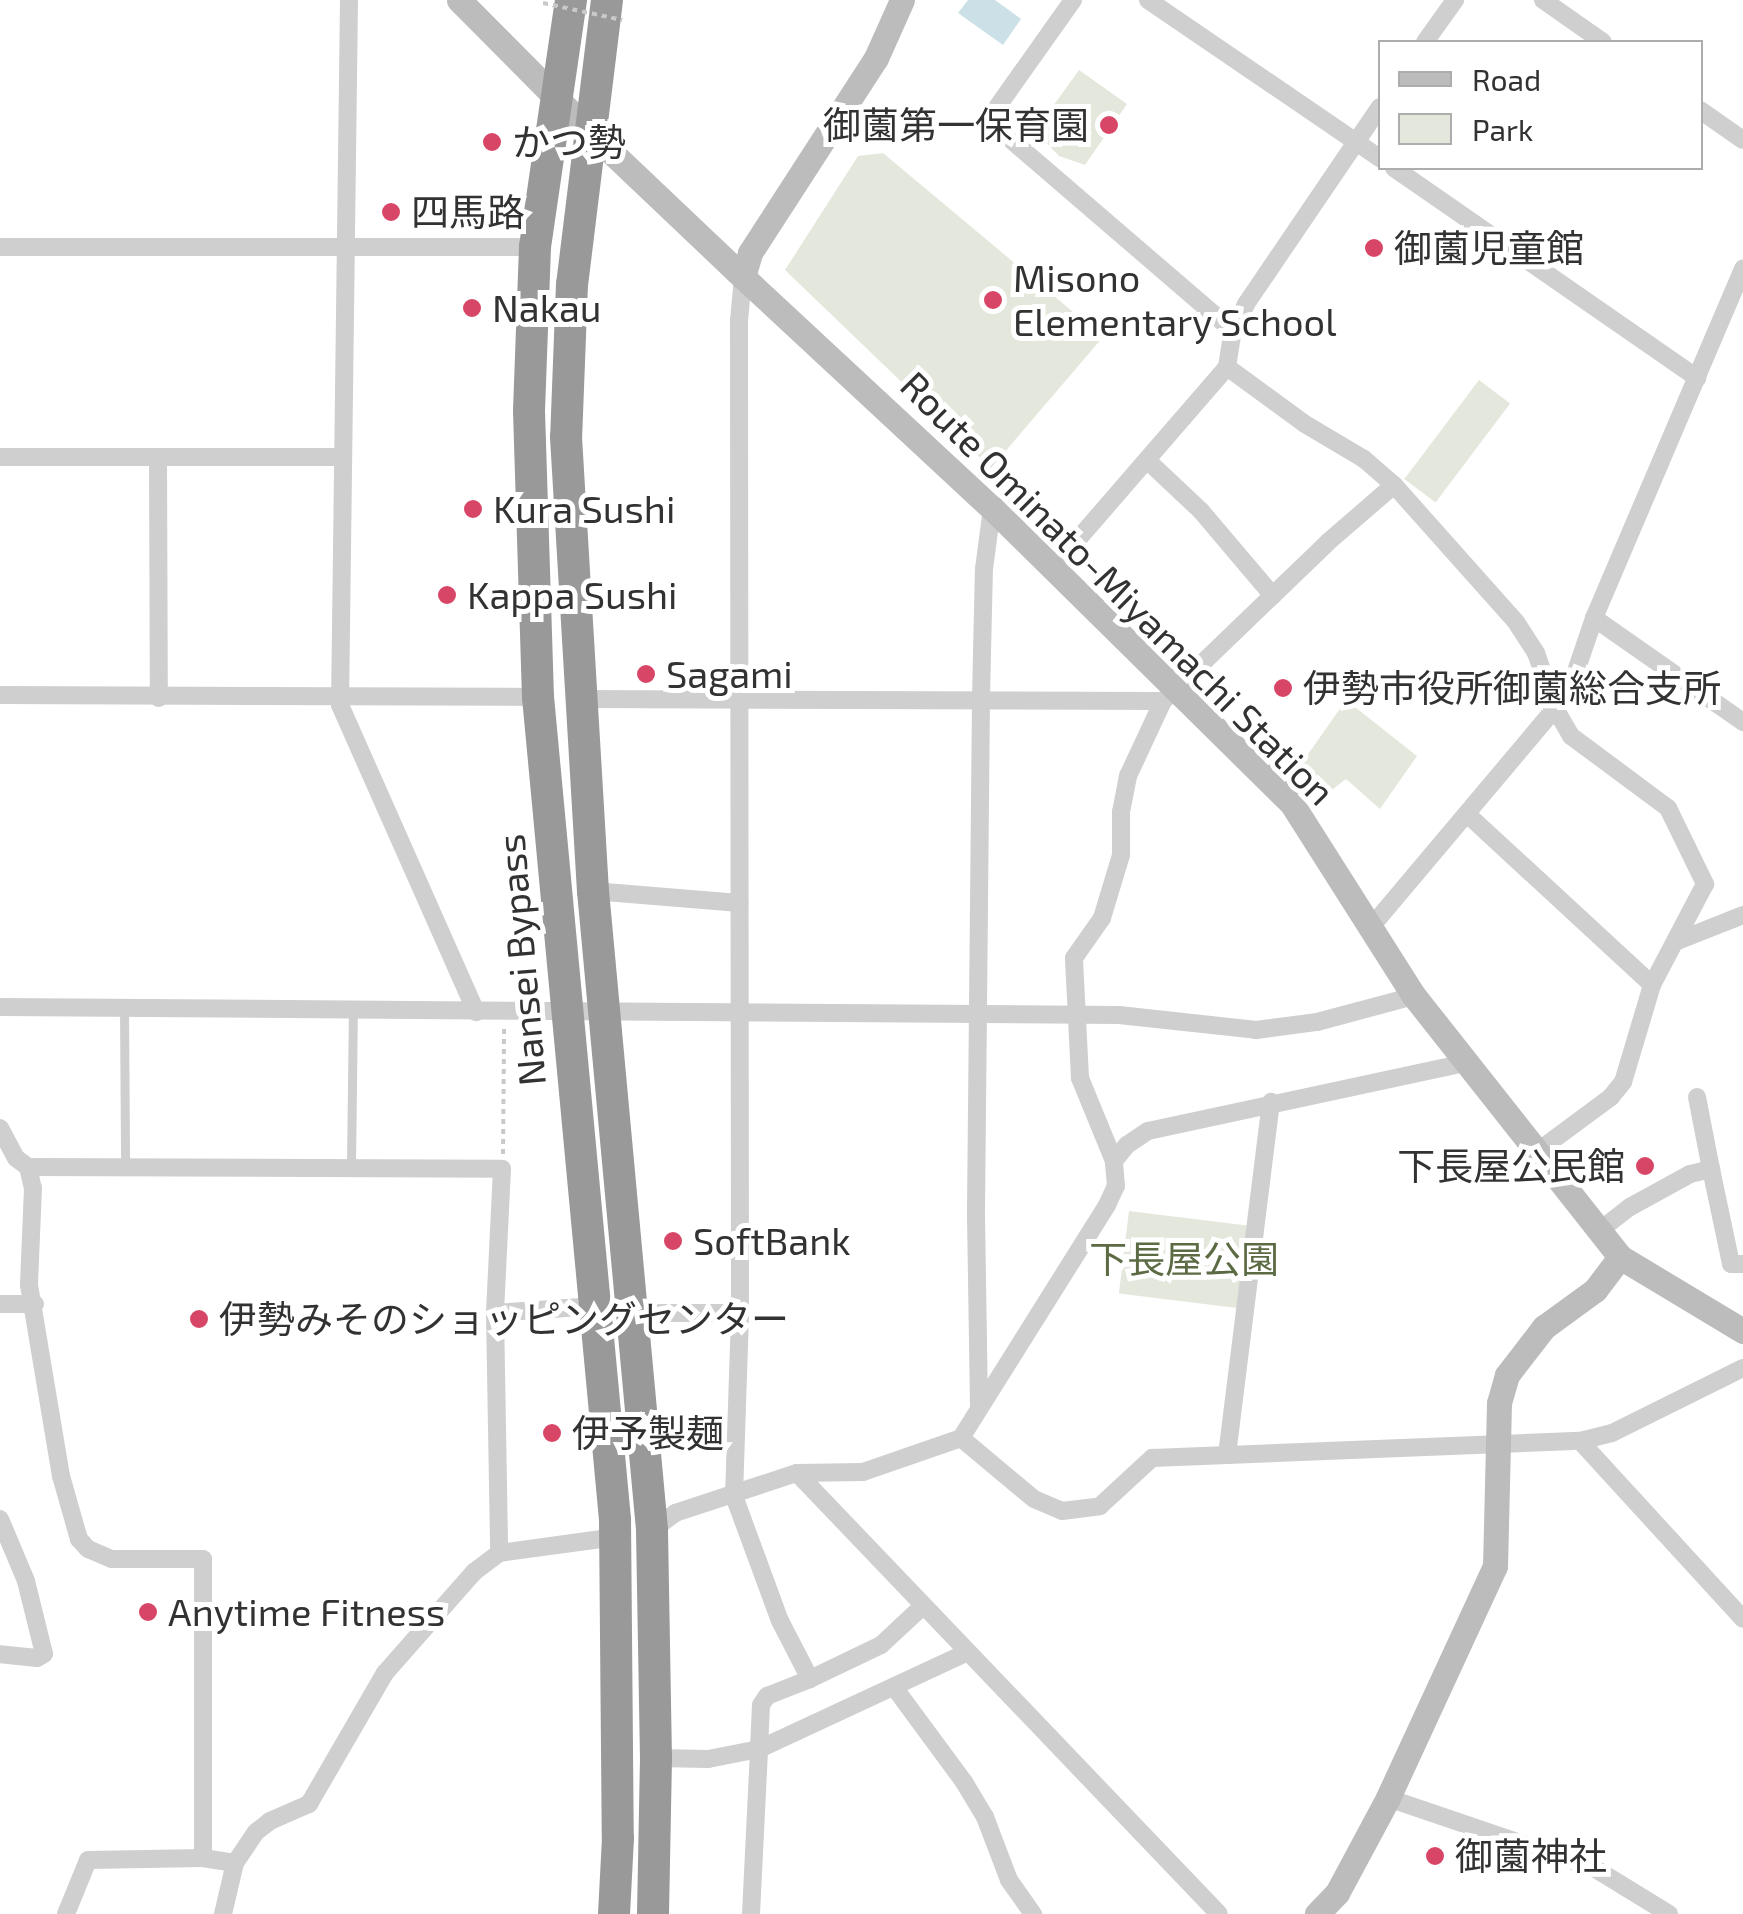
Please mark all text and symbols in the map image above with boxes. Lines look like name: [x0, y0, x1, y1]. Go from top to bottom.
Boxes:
legend: [1378, 40, 1703, 170]
text: Road: [1472, 61, 1541, 97]
place label: 御薗第一保育園: [823, 102, 1089, 148]
text: Park: [1472, 111, 1533, 147]
marker: 御薗第一保育園: [1098, 114, 1120, 136]
place label: かつ勢: [512, 119, 626, 165]
marker: かつ勢: [481, 131, 503, 153]
place label: 四馬路: [411, 189, 525, 235]
marker: 四馬路: [380, 201, 402, 223]
place label: 御薗児童館: [1394, 225, 1584, 271]
marker: 御薗児童館: [1363, 237, 1385, 259]
place label: Misono Elementary School: [1013, 255, 1337, 344]
place label: Nakau: [492, 285, 602, 331]
marker: Misono Elementary School: [982, 289, 1004, 311]
marker: Nakau: [461, 297, 483, 319]
street label: Route Ominato-Miyamachi Station: [892, 362, 1344, 814]
place label: Kura Sushi: [493, 486, 675, 532]
marker: Kura Sushi: [462, 498, 484, 520]
place label: Kappa Sushi: [467, 572, 678, 618]
marker: Kappa Sushi: [436, 584, 458, 606]
place label: Sagami: [666, 651, 793, 697]
marker: Sagami: [635, 663, 657, 685]
place label: 伊勢市役所御薗総合支所: [1303, 665, 1721, 711]
marker: 伊勢市役所御薗総合支所: [1272, 677, 1294, 699]
street label: Nansei Bypass: [487, 832, 555, 1088]
place label: 下長屋公民館: [1397, 1143, 1625, 1189]
marker: 下長屋公民館: [1634, 1155, 1656, 1177]
place label: SoftBank: [693, 1218, 851, 1264]
marker: SoftBank: [662, 1230, 684, 1252]
park label: 下長屋公園: [1089, 1236, 1279, 1282]
place label: 伊勢みそのショッピングセンター: [219, 1296, 789, 1342]
marker: 伊勢みそのショッピングセンター: [188, 1308, 210, 1330]
place label: 伊予製麺: [572, 1410, 724, 1456]
marker: 伊予製麺: [541, 1422, 563, 1444]
place label: Anytime Fitness: [168, 1589, 445, 1635]
marker: Anytime Fitness: [137, 1601, 159, 1623]
place label: 御薗神社: [1455, 1833, 1607, 1879]
marker: 御薗神社: [1424, 1845, 1446, 1867]

